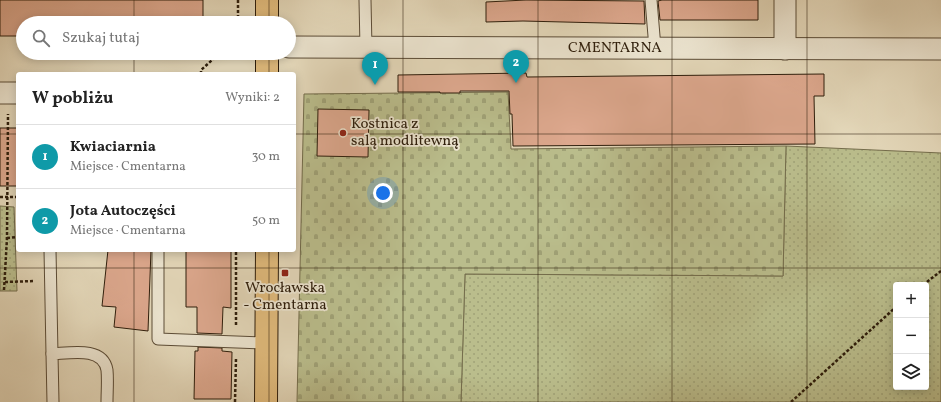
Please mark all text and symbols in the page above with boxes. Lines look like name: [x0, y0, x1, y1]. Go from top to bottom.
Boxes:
search box: [16, 16, 296, 60]
icon: search: [30, 27, 52, 49]
text: Szukaj tutaj: [62, 28, 140, 49]
street label: CMENTARNA: [568, 38, 662, 59]
pin: 2: [503, 50, 529, 83]
pin: 1: [362, 52, 388, 85]
text: W pobliżu: [32, 87, 113, 110]
text: Wyniki: 2: [225, 89, 280, 107]
place label: Kostnica z salą modlitewną: [351, 114, 459, 152]
marker: Kostnica z salą modlitewną: [338, 128, 348, 138]
text: Kwiaciarnia: [70, 137, 156, 158]
text: 1: [42, 148, 48, 166]
text: 30 m: [252, 148, 280, 166]
text: Miejsce · Cmentarna: [70, 158, 186, 176]
your location: [373, 183, 393, 203]
text: Jota Autoczęści: [70, 201, 176, 222]
text: 2: [42, 212, 48, 230]
text: 50 m: [252, 212, 280, 230]
text: Miejsce · Cmentarna: [70, 222, 186, 240]
marker: Wrocławska - Cmentarna: [280, 268, 290, 278]
place label: Wrocławska - Cmentarna: [243, 278, 327, 316]
map controls: [893, 282, 929, 390]
button: +: [893, 282, 929, 318]
button: −: [893, 318, 929, 354]
button: layers: [893, 354, 929, 390]

